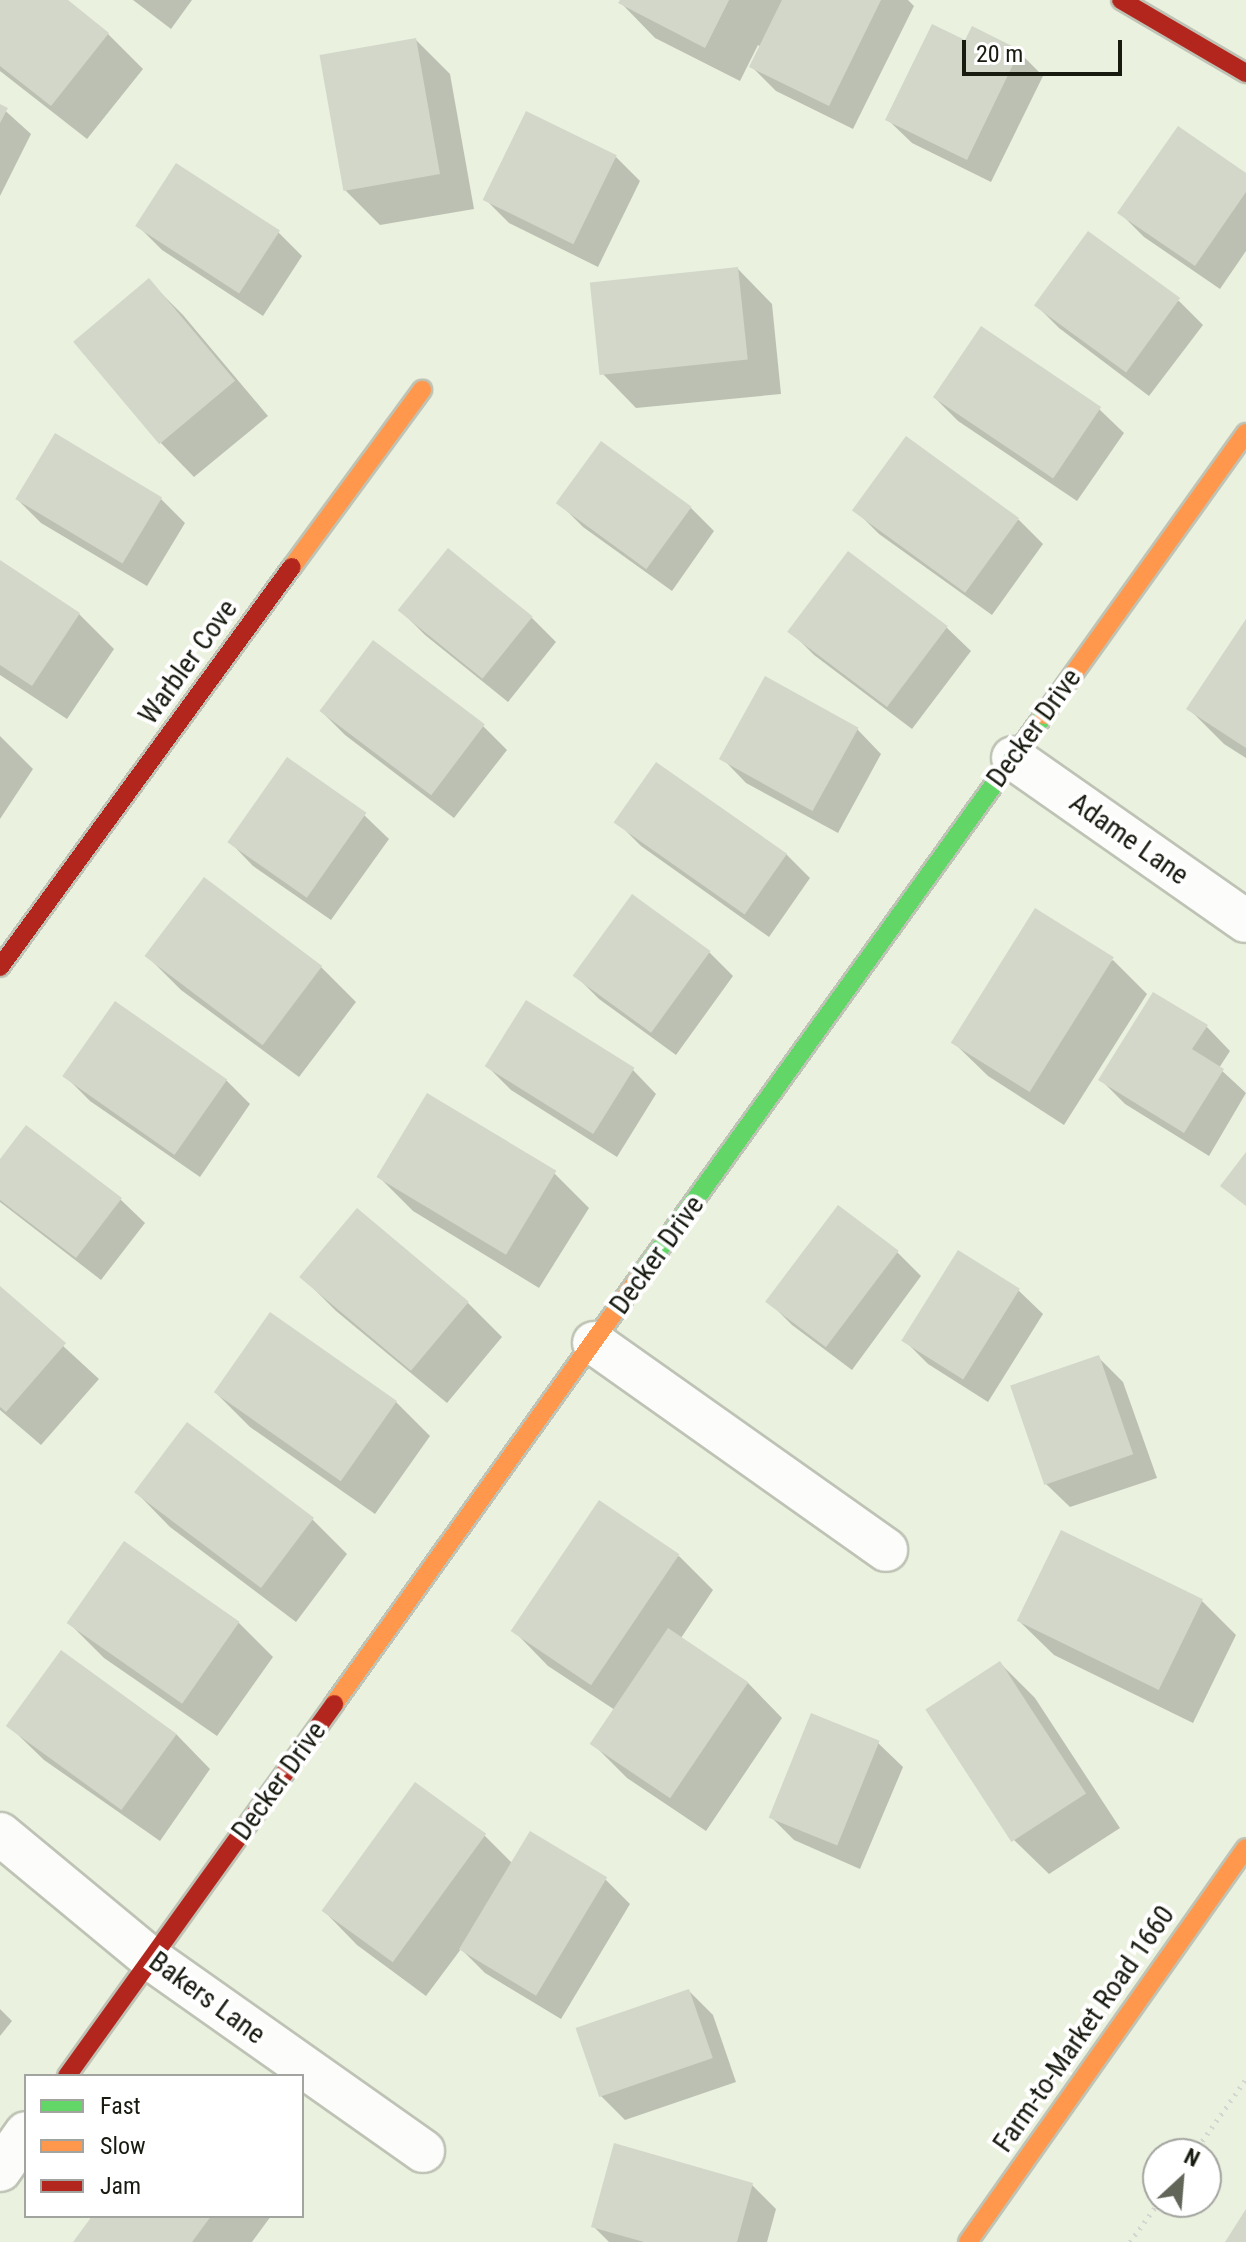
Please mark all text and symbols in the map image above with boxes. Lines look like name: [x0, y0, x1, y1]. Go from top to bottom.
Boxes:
scale bar: [966, 24, 1126, 74]
text: 20 m: [976, 40, 1023, 68]
street label: Warbler Cove: [132, 593, 244, 731]
street label: Decker Drive: [980, 662, 1088, 794]
street label: Adame Lane: [1063, 786, 1195, 892]
street label: Decker Drive: [603, 1189, 711, 1321]
street label: Decker Drive: [225, 1715, 333, 1847]
street label: Farm-to-Market Road 1660: [986, 1899, 1182, 2159]
street label: Bakers Lane: [142, 1945, 272, 2051]
legend: [24, 2074, 304, 2218]
text: Fast: [100, 2092, 141, 2120]
text: Slow: [100, 2132, 146, 2160]
north arrow: [1142, 2138, 1222, 2218]
text: N: [1180, 2144, 1203, 2172]
text: Jam: [100, 2172, 141, 2200]

